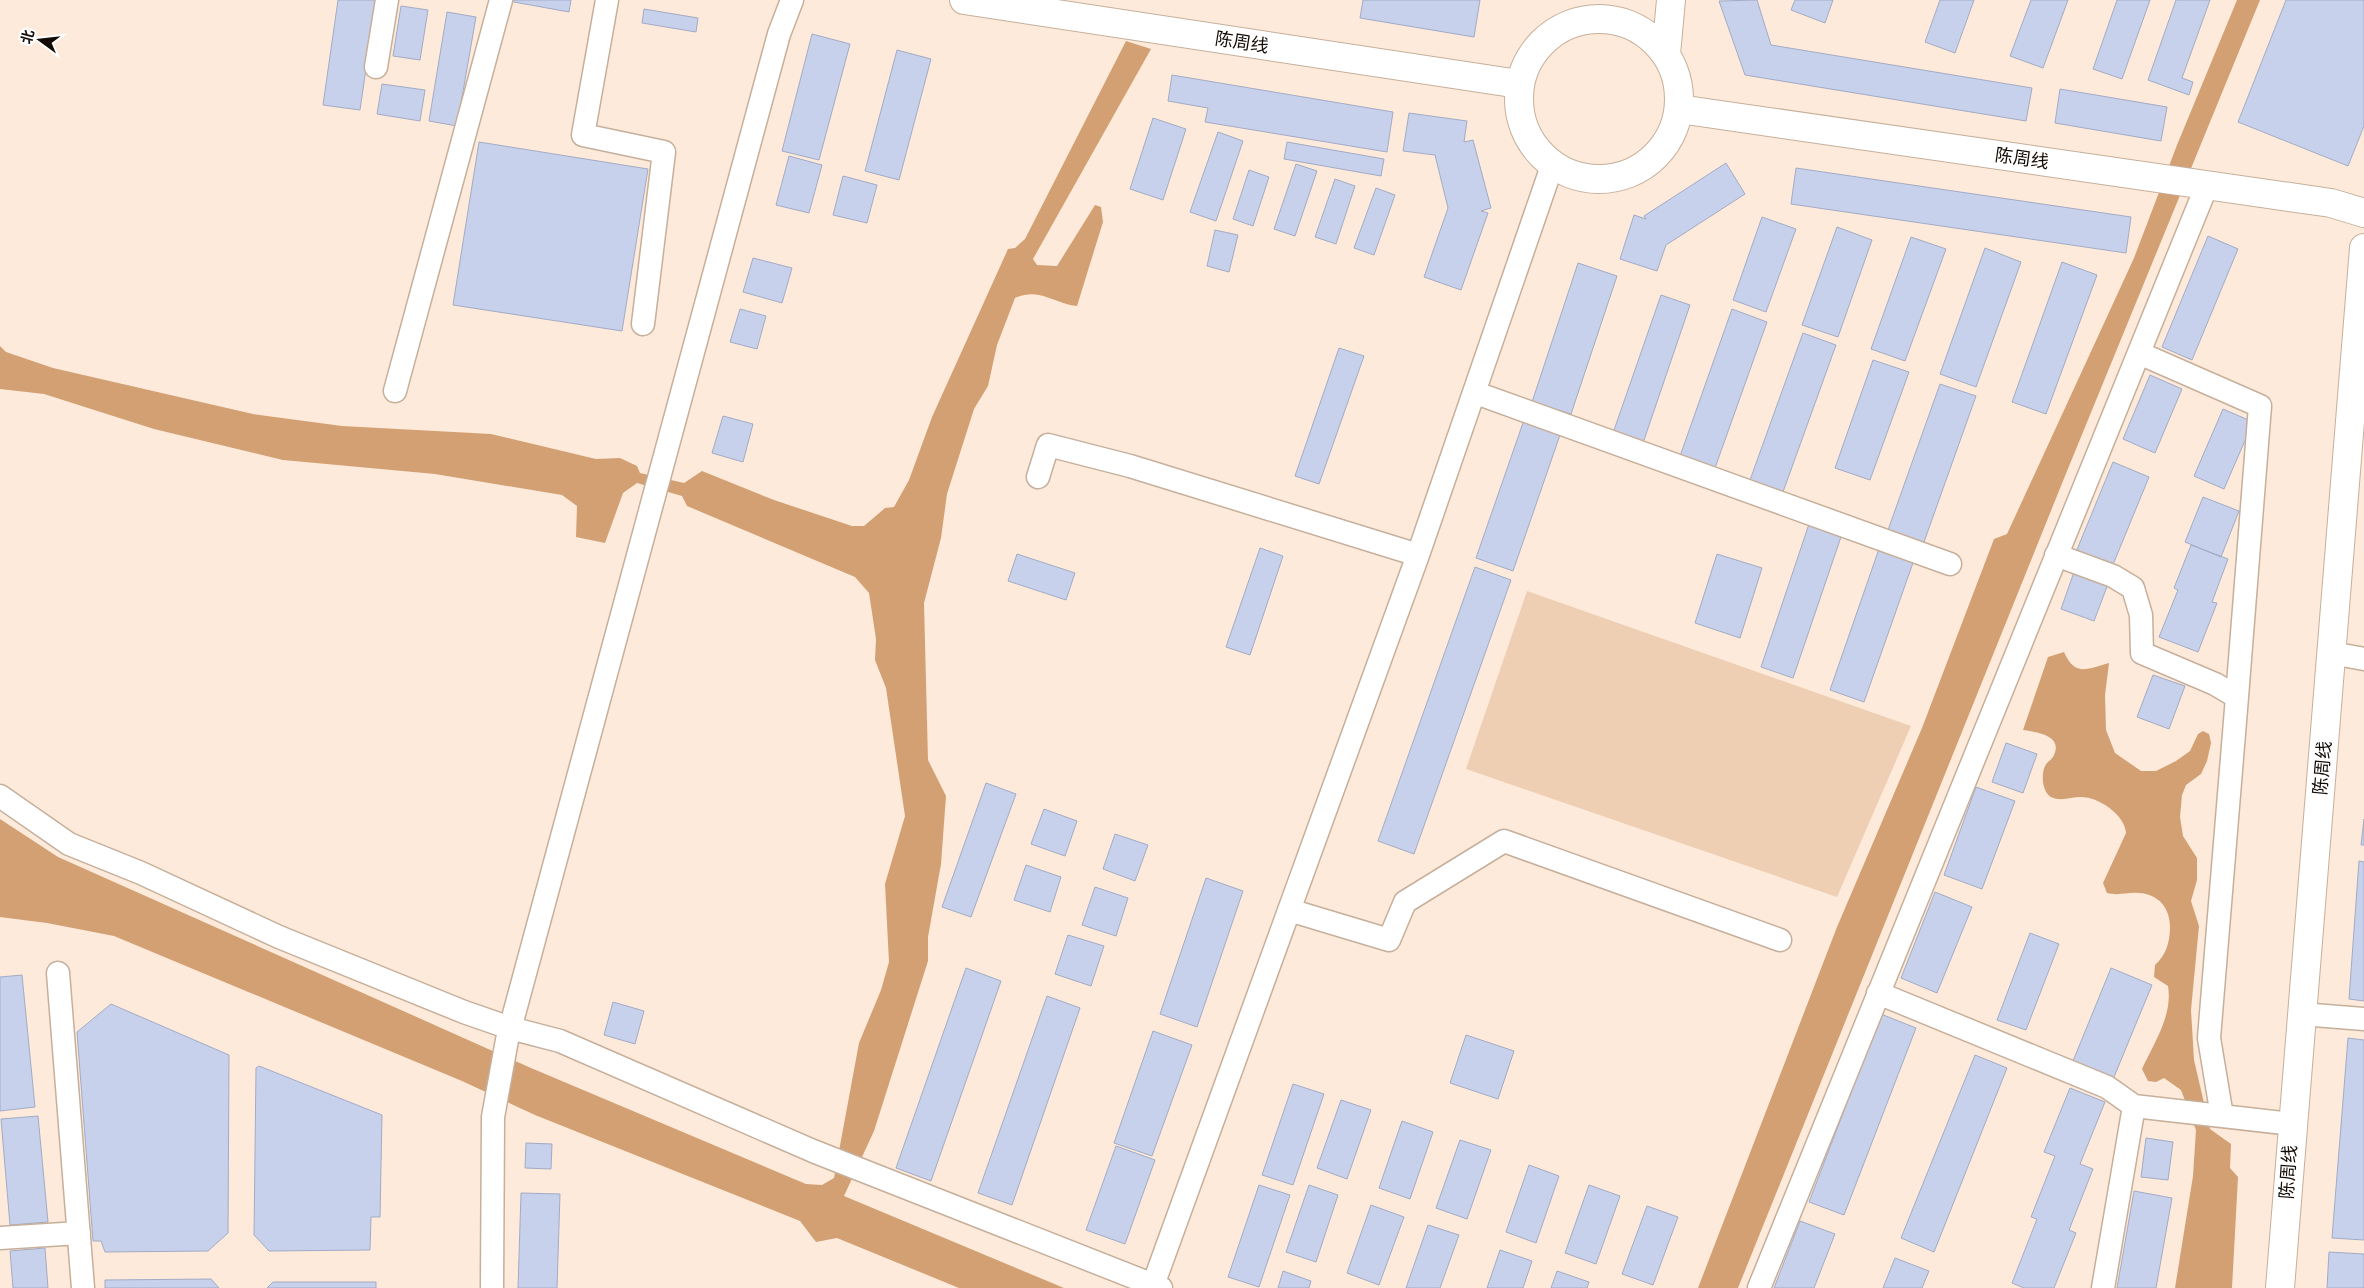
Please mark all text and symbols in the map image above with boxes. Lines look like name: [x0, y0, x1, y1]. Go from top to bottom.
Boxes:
north arrow: [15, 15, 65, 65]
street label: 陈周线: [1214, 26, 1270, 58]
text: 北: [17, 28, 38, 46]
street label: 陈周线: [1994, 143, 2050, 173]
street label: 陈周线: [2308, 740, 2336, 796]
street label: 陈周线: [2275, 1144, 2301, 1200]

